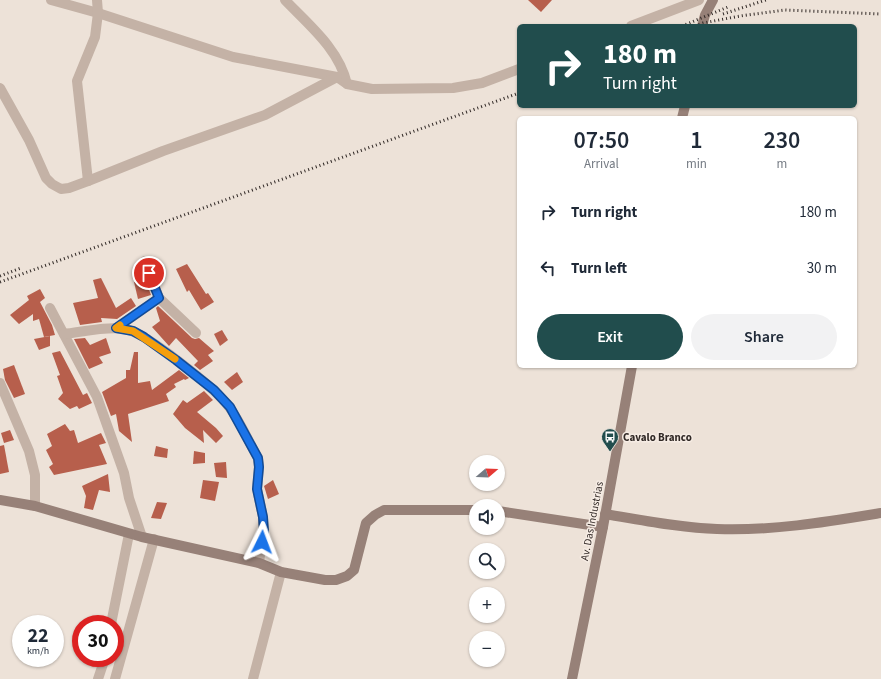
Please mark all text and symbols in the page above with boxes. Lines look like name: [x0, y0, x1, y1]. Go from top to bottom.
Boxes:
text: 180 m: [603, 34, 677, 74]
icon: right: [537, 40, 589, 92]
text: Turn right: [603, 71, 677, 96]
text: 07:50: [574, 123, 629, 158]
text: 1: [690, 123, 703, 158]
text: 230: [764, 123, 800, 158]
text: Arrival: [584, 155, 619, 173]
text: min: [686, 155, 707, 173]
text: m: [777, 155, 787, 173]
icon: right: [537, 201, 559, 223]
text: Turn right: [571, 202, 637, 223]
text: 180 m: [799, 202, 837, 223]
pin: [132, 256, 166, 290]
icon: left: [537, 257, 559, 279]
text: Turn left: [571, 258, 627, 279]
text: 30 m: [807, 258, 837, 279]
icon: arrive: [138, 262, 160, 284]
button: Exit: [537, 314, 683, 360]
button: Share: [691, 314, 837, 360]
bus stop icon: Cavalo Branco: [600, 427, 620, 452]
place label: Cavalo Branco: [623, 430, 692, 445]
north arrow: [469, 455, 505, 491]
map controls: [469, 455, 505, 667]
street label: Av. Das Industrias: [577, 480, 607, 562]
button: sound: [469, 499, 505, 535]
position arrow: [241, 521, 283, 563]
button: search: [469, 543, 505, 579]
button: +: [469, 587, 505, 623]
speed limit sign: 30: [72, 615, 124, 667]
text: 22: [27, 622, 49, 650]
button: −: [469, 631, 505, 667]
text: km/h: [27, 644, 49, 658]

